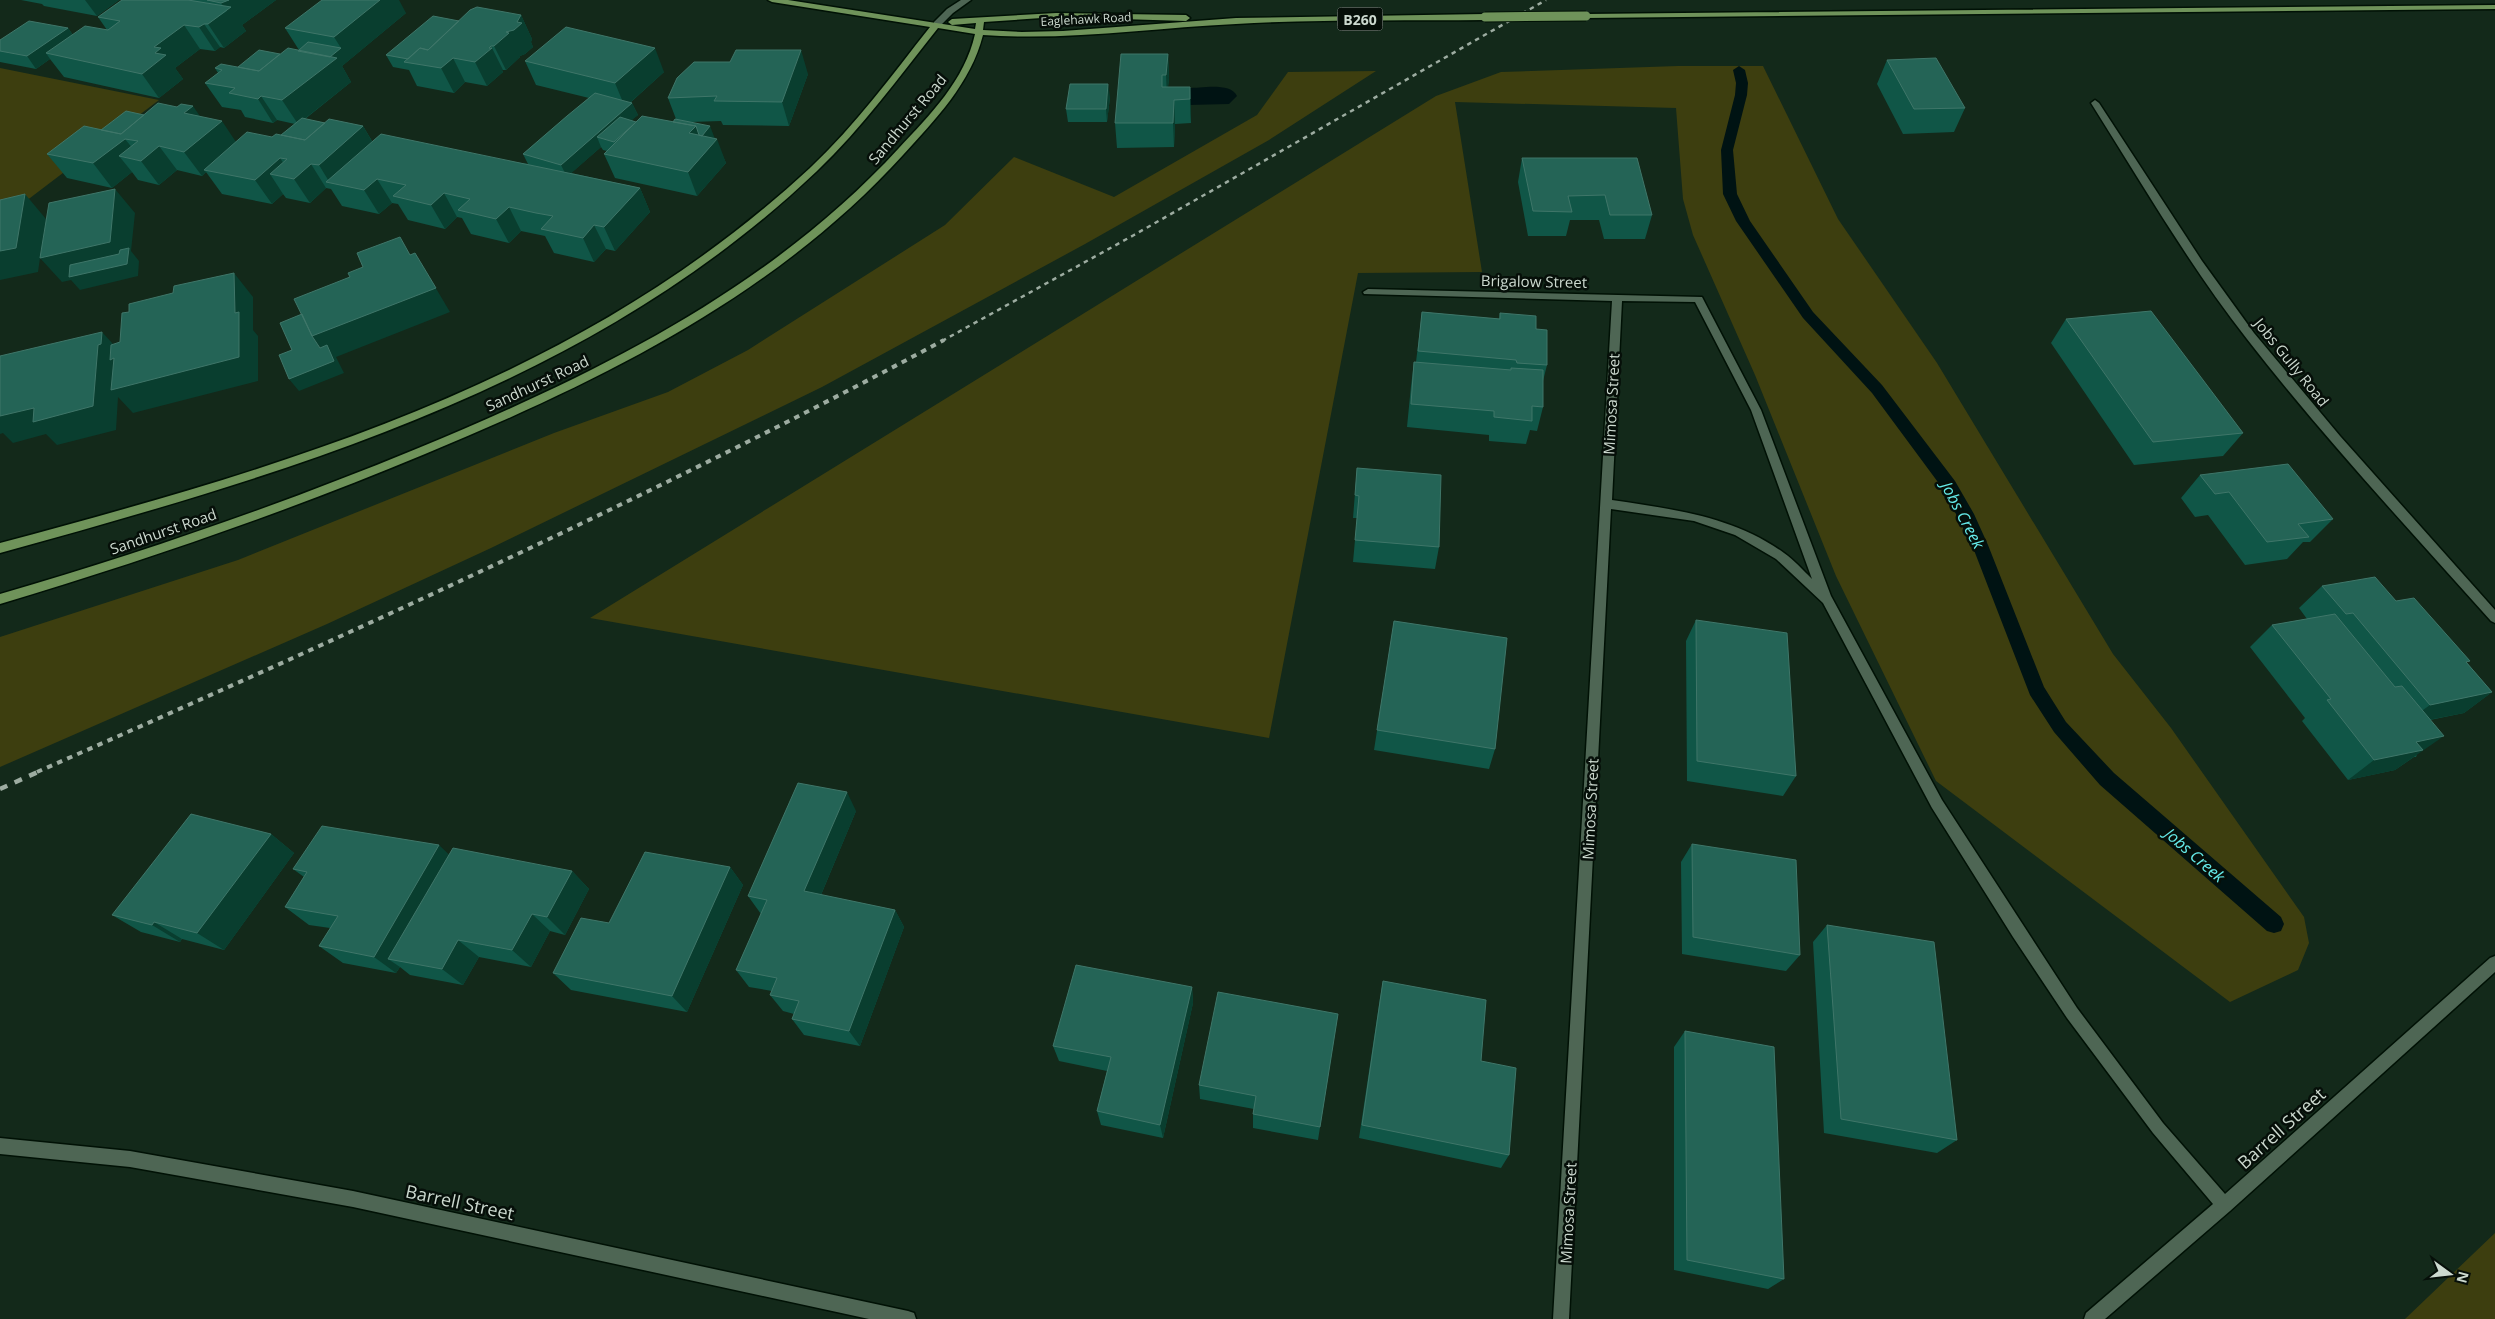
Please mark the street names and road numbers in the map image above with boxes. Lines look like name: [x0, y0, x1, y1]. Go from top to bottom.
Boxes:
street label: Eaglehawk Road: [1040, 8, 1132, 30]
road number: B260: [1338, 8, 1382, 30]
street label: Sandhurst Road: [863, 70, 951, 168]
street label: Brigalow Street: [1481, 270, 1587, 292]
street label: Jobs Gully Road: [2249, 312, 2334, 410]
street label: Sandhurst Road: [482, 350, 592, 416]
street label: Mimosa Street: [1598, 353, 1624, 455]
street label: Sandhurst Road: [107, 503, 219, 559]
street label: Mimosa Street: [1577, 758, 1603, 860]
street label: Barrell Street: [2232, 1082, 2330, 1174]
street label: Mimosa Street: [1555, 1162, 1581, 1264]
street label: Barrell Street: [403, 1179, 517, 1225]

